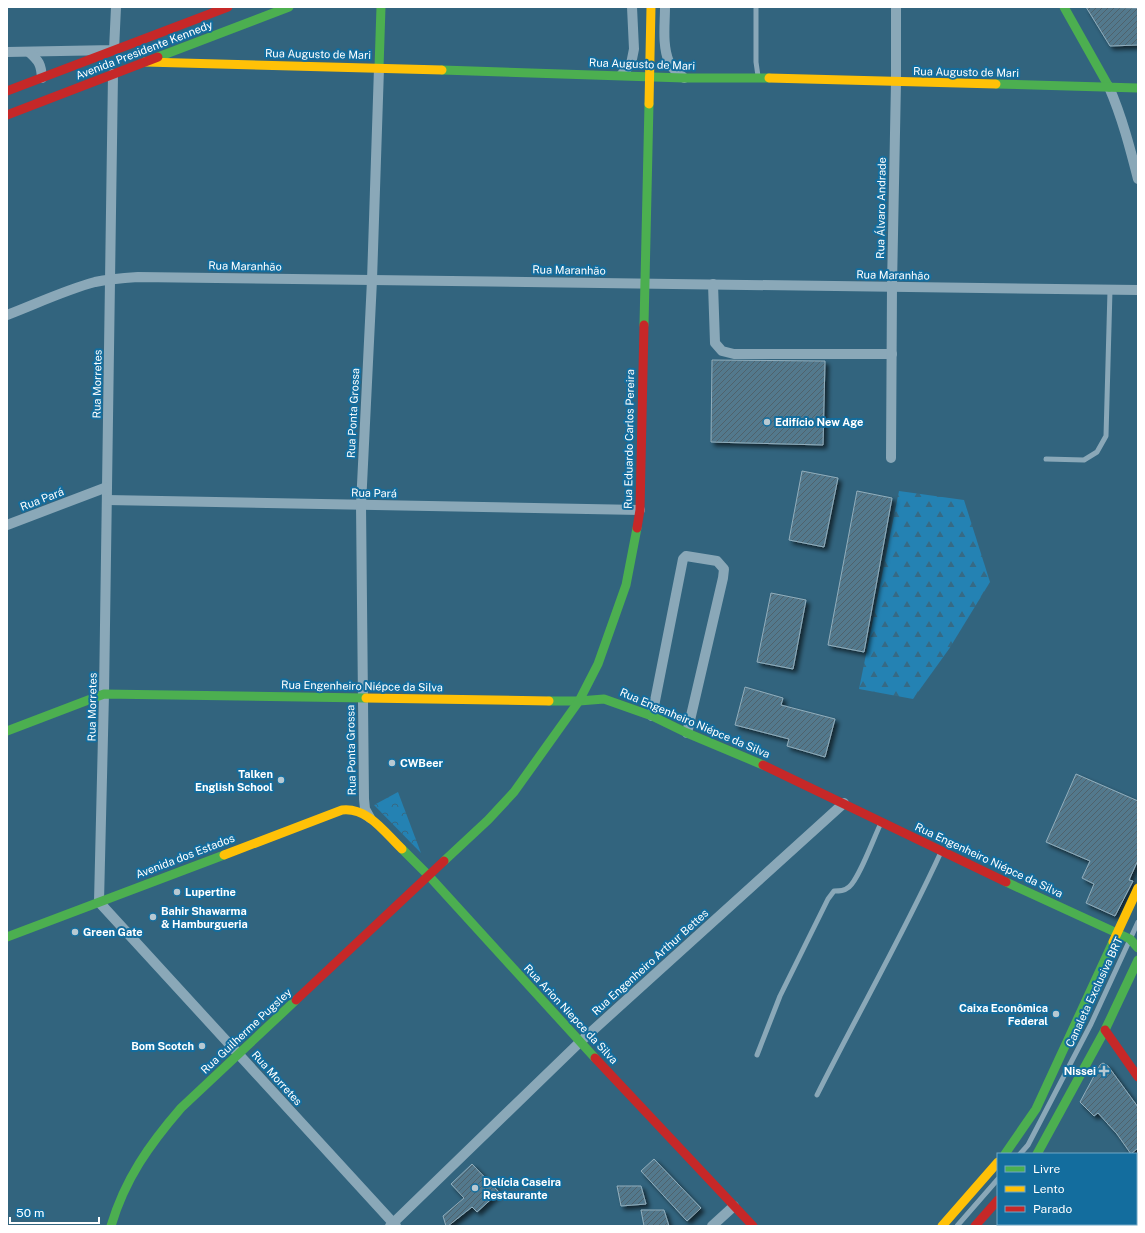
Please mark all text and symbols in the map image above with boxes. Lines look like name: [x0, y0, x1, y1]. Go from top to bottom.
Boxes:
street label: Avenida Presidente Kennedy: [74, 18, 214, 82]
street label: Rua Augusto de Mari: [265, 47, 371, 61]
street label: Rua Augusto de Mari: [589, 56, 695, 72]
street label: Rua Augusto de Mari: [913, 65, 1019, 79]
street label: Rua Álvaro Andrade: [873, 157, 888, 259]
street label: Rua Maranhão: [208, 259, 282, 273]
street label: Rua Maranhão: [532, 263, 606, 277]
street label: Rua Maranhão: [856, 268, 930, 282]
street label: Rua Morretes: [90, 349, 104, 418]
street label: Rua Ponta Grossa: [345, 368, 361, 458]
street label: Rua Eduardo Carlos Pereira: [622, 369, 636, 509]
place label: Edifício New Age: [775, 416, 863, 428]
marker: Edifício New Age: [762, 417, 772, 427]
street label: Rua Pará: [19, 485, 65, 513]
street label: Rua Pará: [351, 487, 397, 499]
street label: Rua Morretes: [85, 672, 99, 741]
street label: Rua Engenheiro Niépce da Silva: [281, 679, 443, 693]
street label: Rua Engenheiro Niépce da Silva: [618, 686, 772, 760]
street label: Rua Ponta Grossa: [344, 705, 358, 795]
place label: CWBeer: [400, 757, 444, 769]
marker: CWBeer: [387, 758, 397, 768]
place label: Talken English School: [195, 768, 273, 793]
marker: Talken English School: [276, 775, 286, 785]
street label: Rua Engenheiro Niépce da Silva: [913, 820, 1065, 900]
street label: Avenida dos Estados: [134, 831, 236, 880]
place label: Lupertine: [185, 886, 236, 898]
marker: Lupertine: [172, 887, 182, 897]
place label: Bahir Shawarma & Hamburgueria: [161, 905, 248, 930]
street label: Rua Engenheiro Arthur Bettes: [589, 906, 711, 1017]
marker: Bahir Shawarma & Hamburgueria: [148, 912, 158, 922]
place label: Green Gate: [83, 926, 143, 938]
marker: Green Gate: [70, 927, 80, 937]
street label: Canaleta Exclusiva BRT: [1063, 935, 1125, 1049]
street label: Rua Arion Niepce da Silva: [522, 962, 620, 1066]
street label: Rua Guilherme Pugsley: [198, 986, 294, 1076]
place label: Caixa Econômica Federal: [959, 1002, 1048, 1027]
marker: Caixa Econômica Federal: [1051, 1009, 1061, 1019]
place label: Bom Scotch: [131, 1040, 194, 1052]
marker: Bom Scotch: [197, 1041, 207, 1051]
street label: Rua Morretes: [250, 1048, 305, 1108]
place label: Nissei: [1064, 1065, 1096, 1077]
marker: Nissei: [1099, 1066, 1109, 1076]
legend: [997, 1153, 1137, 1225]
text: Livre: [1033, 1162, 1061, 1176]
place label: Delícia Caseira Restaurante: [483, 1176, 561, 1201]
text: Lento: [1033, 1182, 1065, 1196]
marker: Delícia Caseira Restaurante: [470, 1183, 480, 1193]
scale bar: [10, 1199, 99, 1225]
text: Parado: [1033, 1202, 1072, 1216]
text: 50 m: [16, 1206, 44, 1220]

